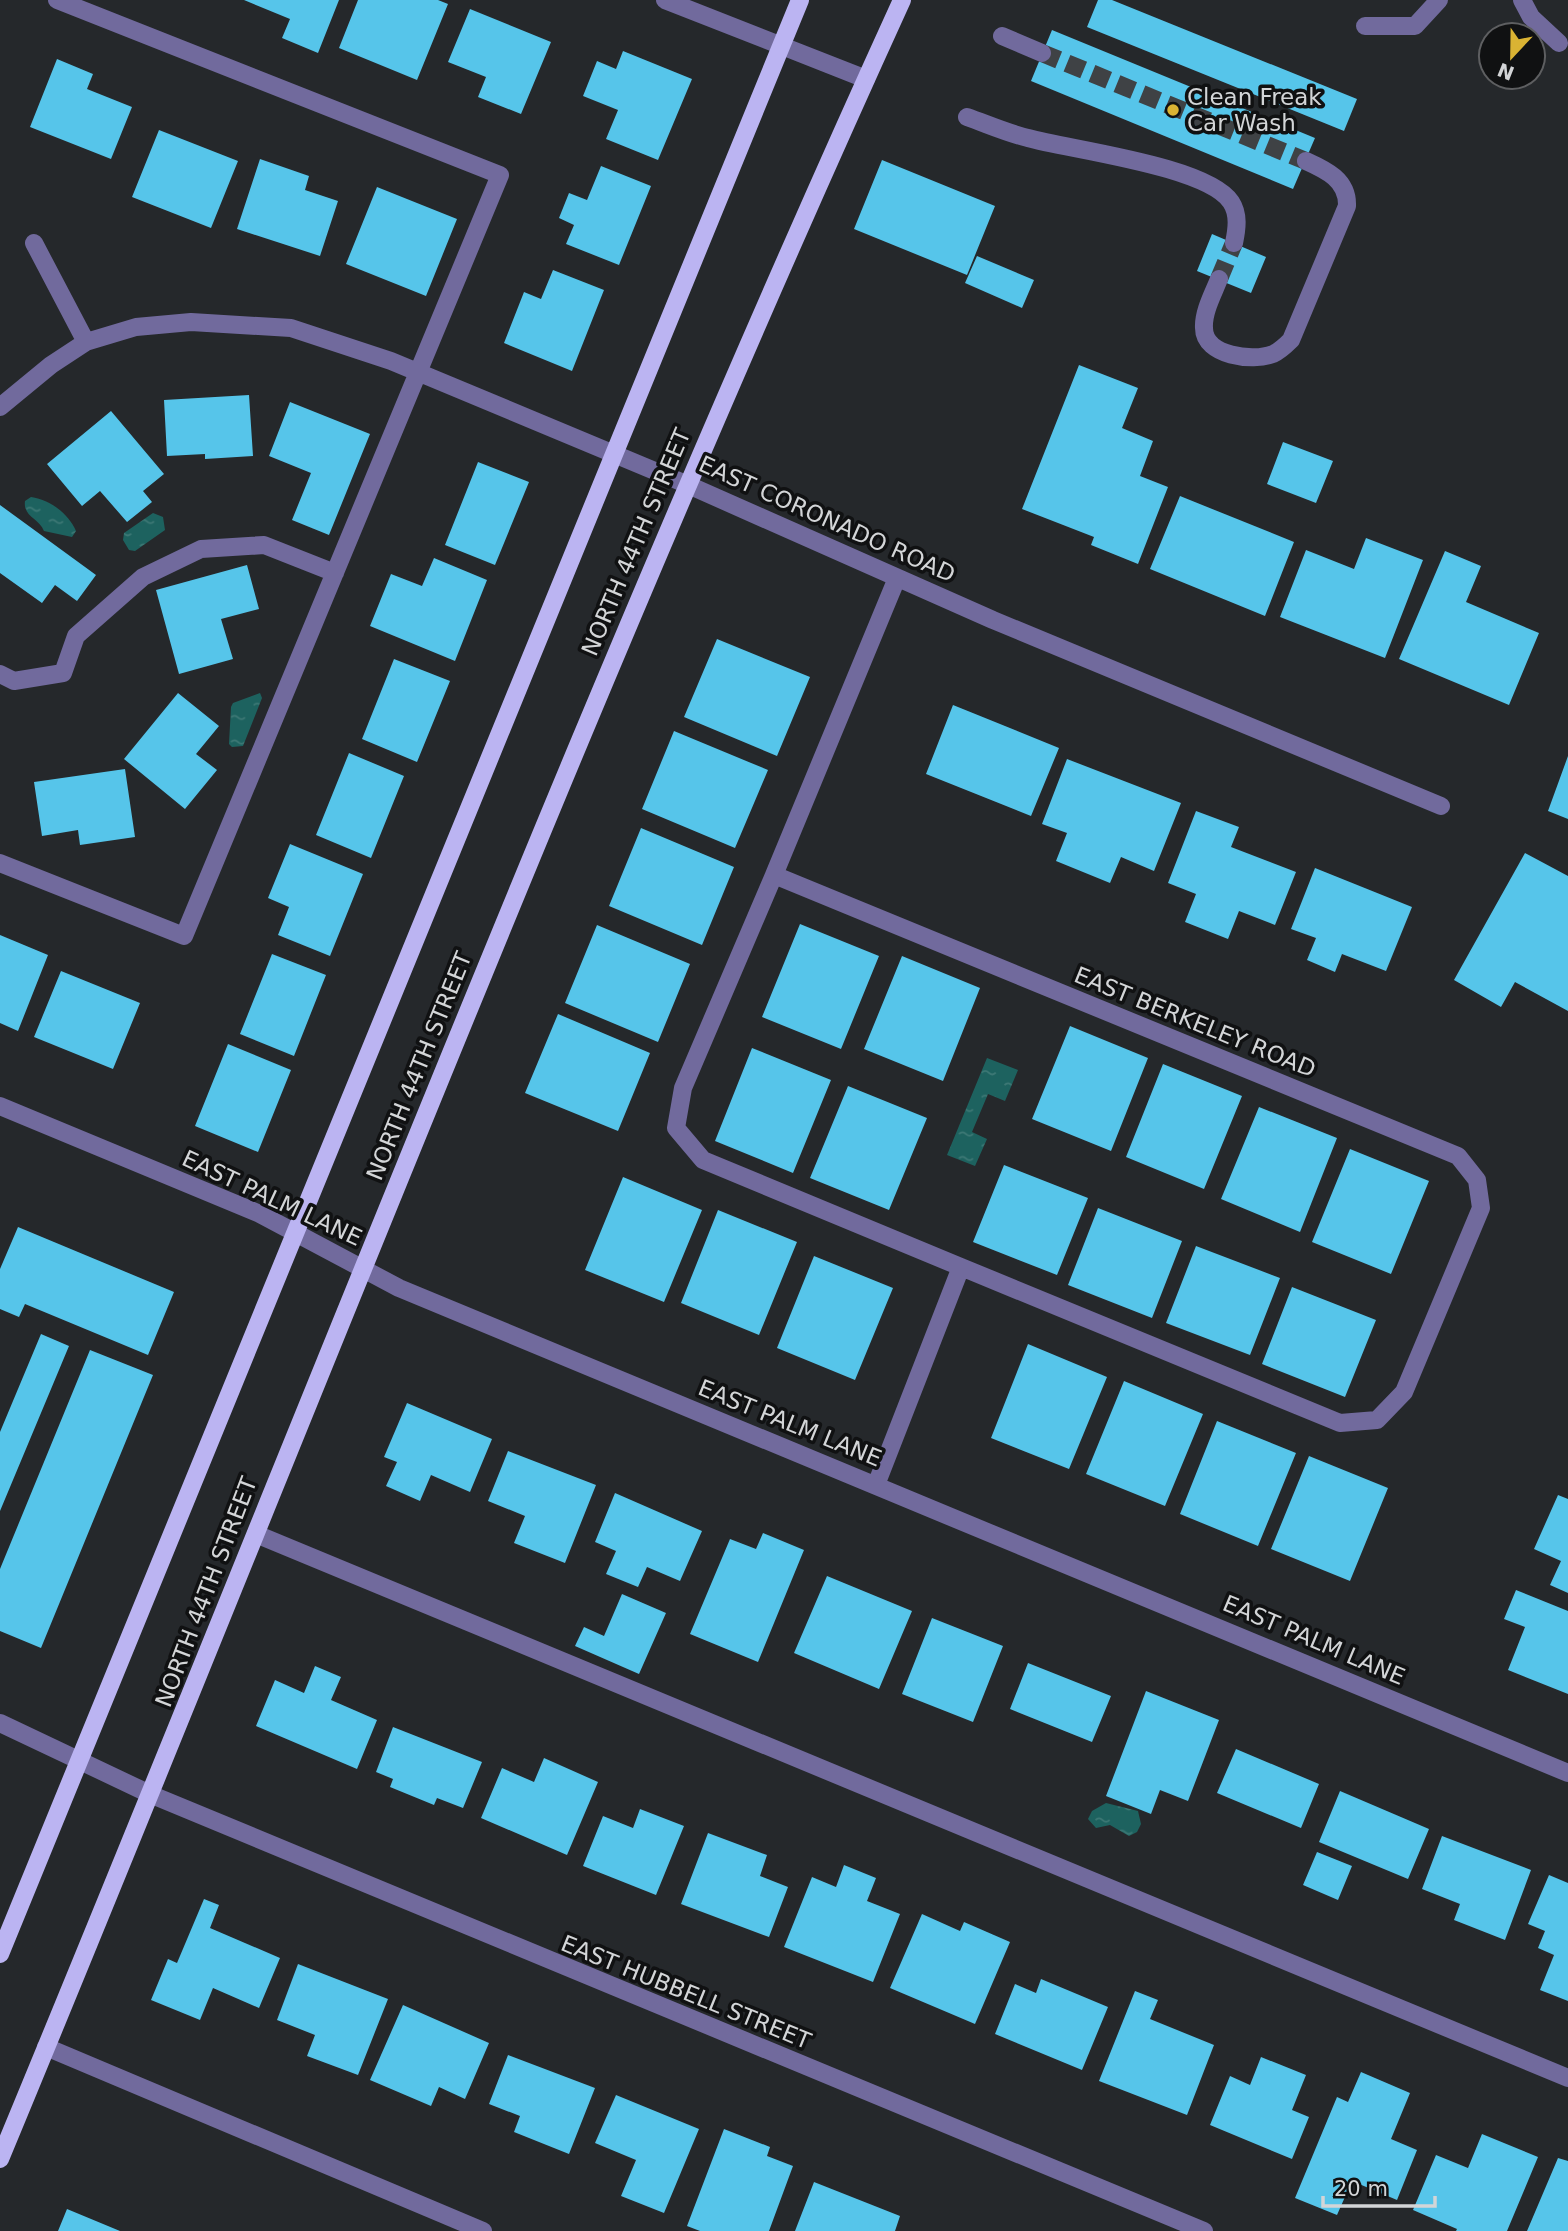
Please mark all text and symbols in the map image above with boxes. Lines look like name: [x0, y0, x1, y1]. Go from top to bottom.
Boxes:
north arrow: [1477, 21, 1547, 91]
text: N: [1494, 59, 1517, 85]
place label: Clean Freak Car Wash: [1187, 84, 1322, 136]
marker: Clean Freak Car Wash: [1165, 102, 1181, 118]
street label: NORTH 44TH STREET: [576, 424, 696, 659]
street label: EAST CORONADO ROAD: [695, 451, 959, 587]
street label: NORTH 44TH STREET: [361, 947, 477, 1184]
street label: EAST BERKELEY ROAD: [1071, 962, 1319, 1082]
street label: EAST PALM LANE: [178, 1145, 366, 1251]
street label: EAST PALM LANE: [695, 1374, 885, 1472]
street label: NORTH 44TH STREET: [150, 1473, 262, 1711]
street label: EAST PALM LANE: [1219, 1590, 1409, 1690]
street label: EAST HUBBELL STREET: [557, 1930, 816, 2054]
scale bar: [1323, 2164, 1435, 2208]
text: 20 m: [1334, 2177, 1388, 2201]

